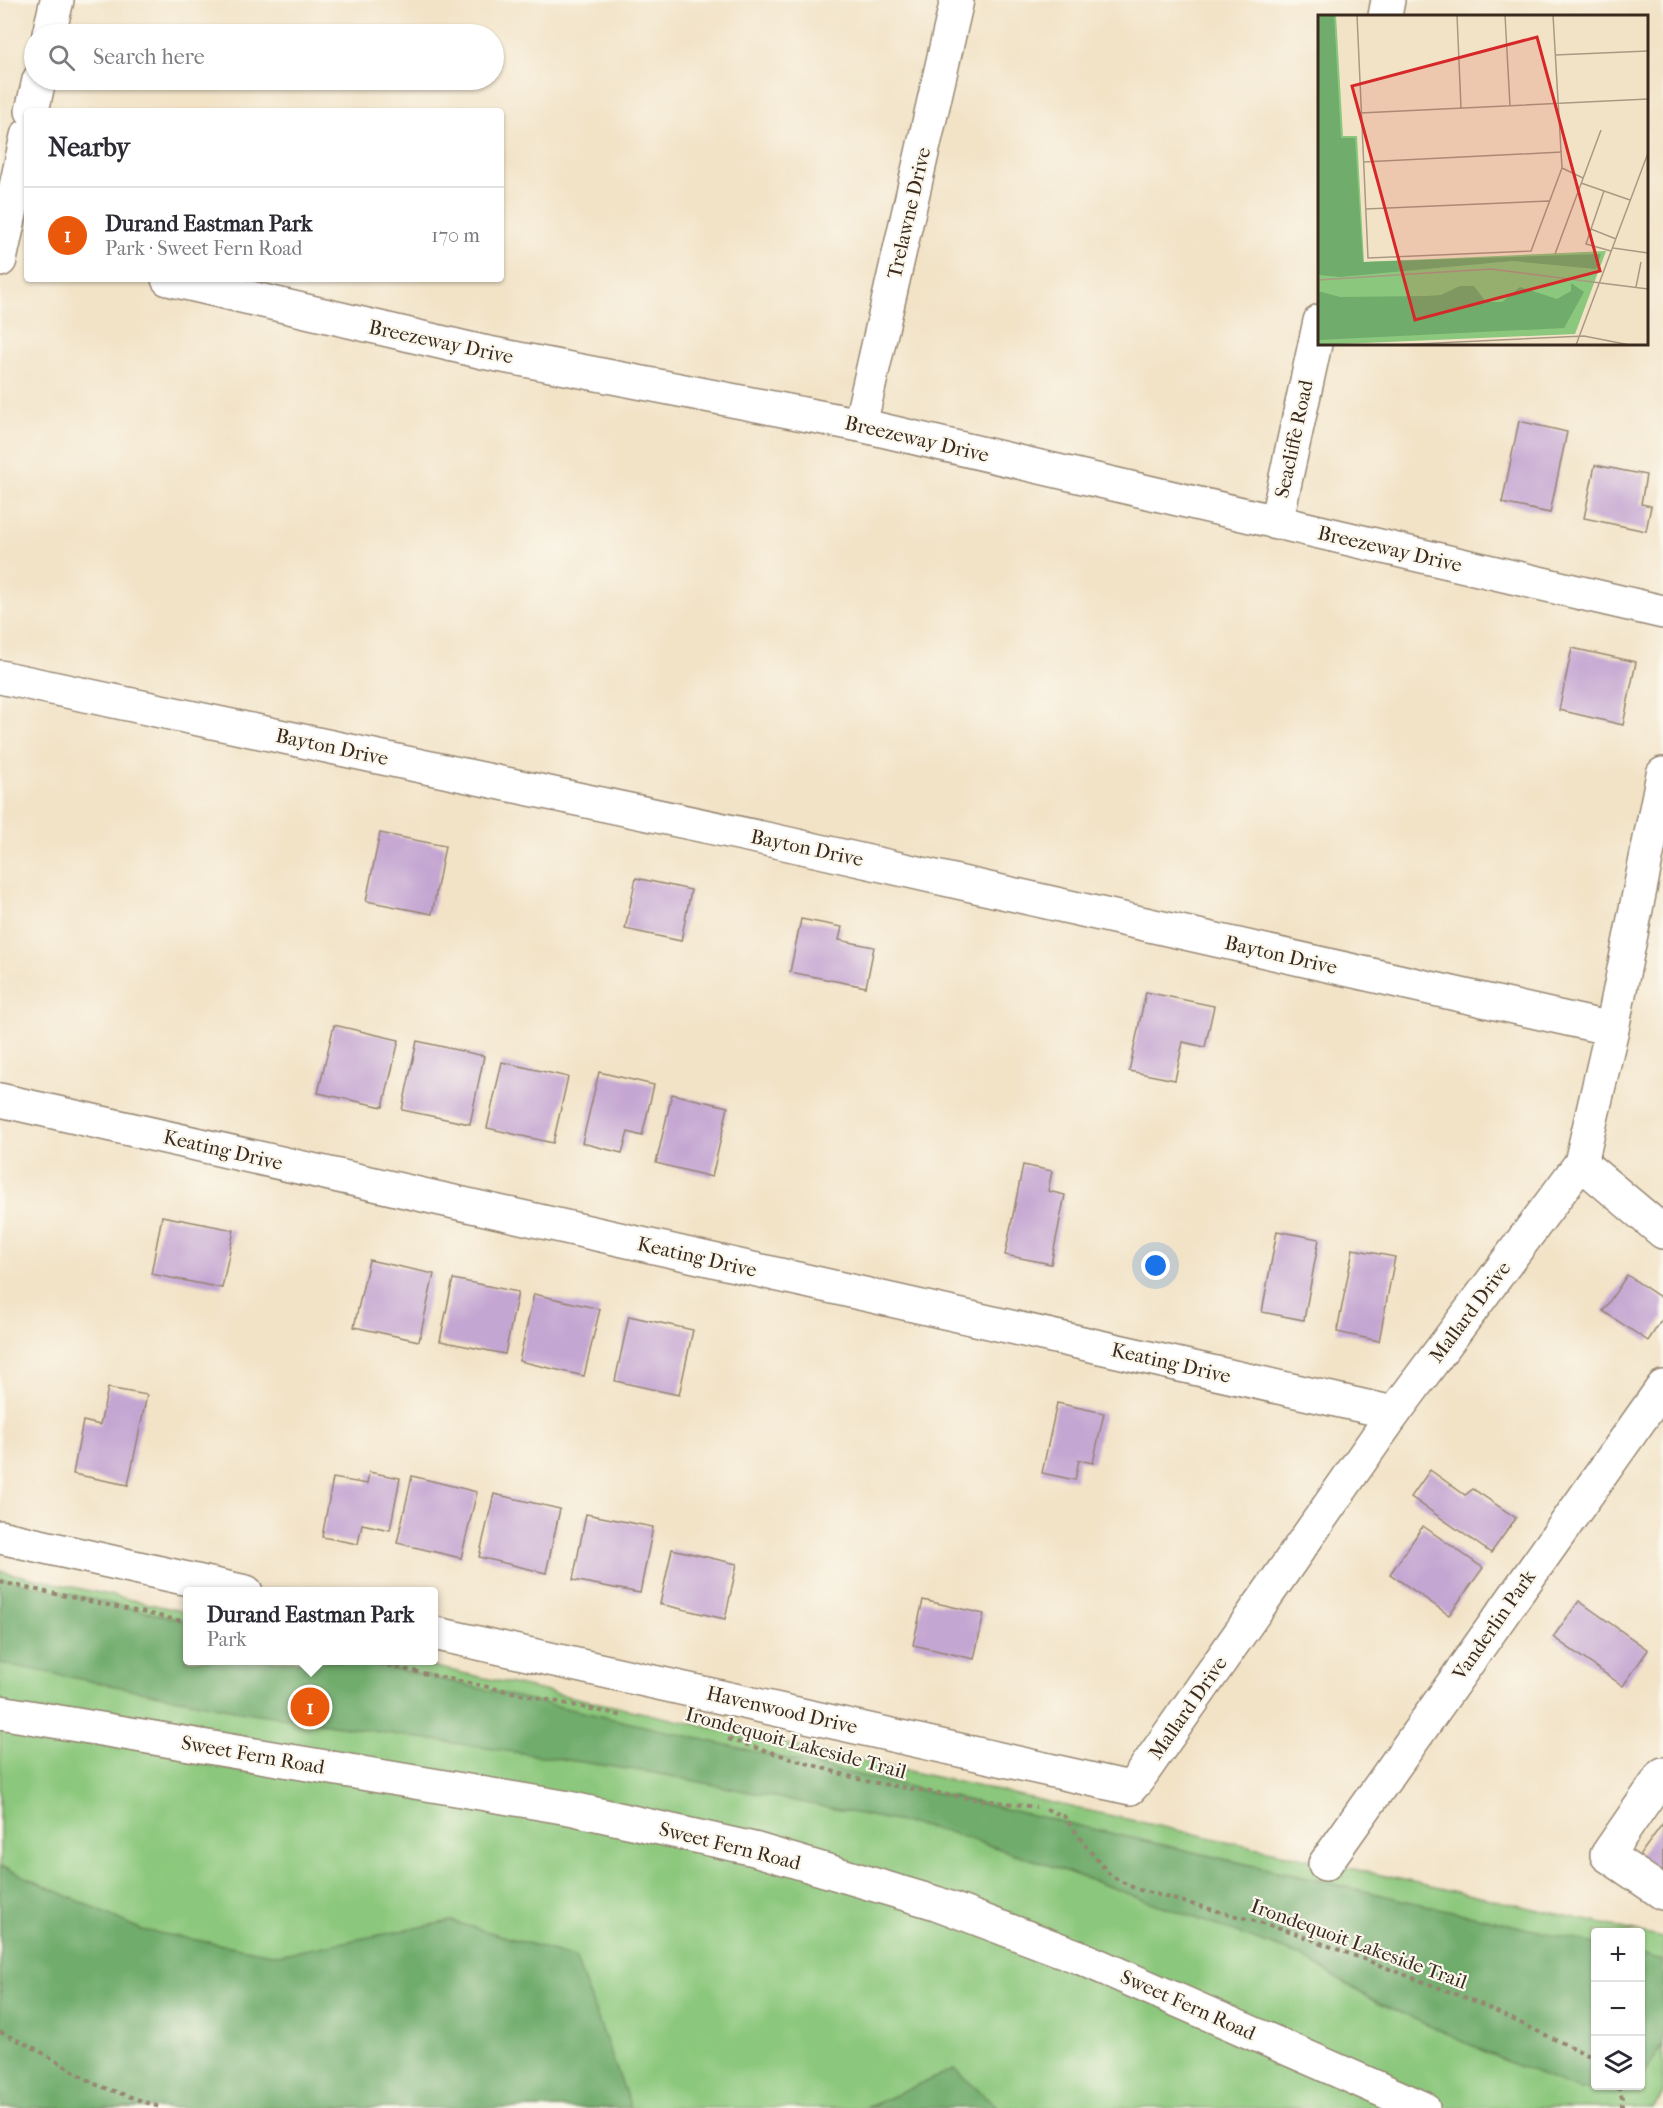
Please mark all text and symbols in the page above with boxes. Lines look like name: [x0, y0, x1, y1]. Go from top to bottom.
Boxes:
inset map: [1318, 15, 1648, 345]
search box: [24, 24, 504, 90]
icon: search: [45, 41, 78, 74]
text: Search here: [93, 44, 205, 70]
text: Nearby: [48, 132, 130, 163]
street label: Trelawne Drive: [883, 145, 935, 281]
text: Durand Eastman Park: [105, 211, 312, 237]
text: 1: [64, 224, 71, 247]
text: 170 m: [431, 224, 480, 247]
text: Park · Sweet Fern Road: [105, 237, 303, 260]
street label: Breezeway Drive: [367, 315, 515, 369]
street label: Seacliffe Road: [1270, 377, 1318, 500]
street label: Breezeway Drive: [843, 411, 991, 467]
street label: Breezeway Drive: [1316, 521, 1464, 577]
street label: Bayton Drive: [274, 724, 390, 770]
street label: Bayton Drive: [749, 825, 865, 871]
street label: Bayton Drive: [1223, 931, 1339, 979]
street label: Keating Drive: [161, 1125, 285, 1175]
street label: Keating Drive: [635, 1232, 759, 1282]
your location: [1141, 1251, 1170, 1280]
street label: Mallard Drive: [1425, 1257, 1515, 1367]
street label: Keating Drive: [1109, 1338, 1233, 1388]
street label: Vanderlin Park: [1447, 1565, 1541, 1685]
popup: [183, 1587, 438, 1665]
text: Durand Eastman Park: [207, 1602, 414, 1628]
text: Park: [207, 1628, 247, 1651]
street label: Mallard Drive: [1144, 1652, 1232, 1764]
street label: Havenwood Drive: [704, 1681, 860, 1739]
pin: 1: [290, 1684, 330, 1730]
street label: Irondequoit Lakeside Trail: [683, 1702, 910, 1784]
street label: Sweet Fern Road: [180, 1731, 328, 1779]
street label: Sweet Fern Road: [657, 1817, 804, 1875]
street label: Irondequoit Lakeside Trail: [1248, 1894, 1471, 1994]
map controls: [1591, 1928, 1645, 2090]
button: +: [1591, 1928, 1645, 1982]
street label: Sweet Fern Road: [1117, 1965, 1260, 2045]
button: −: [1591, 1982, 1645, 2036]
button: layers: [1591, 2036, 1645, 2090]

